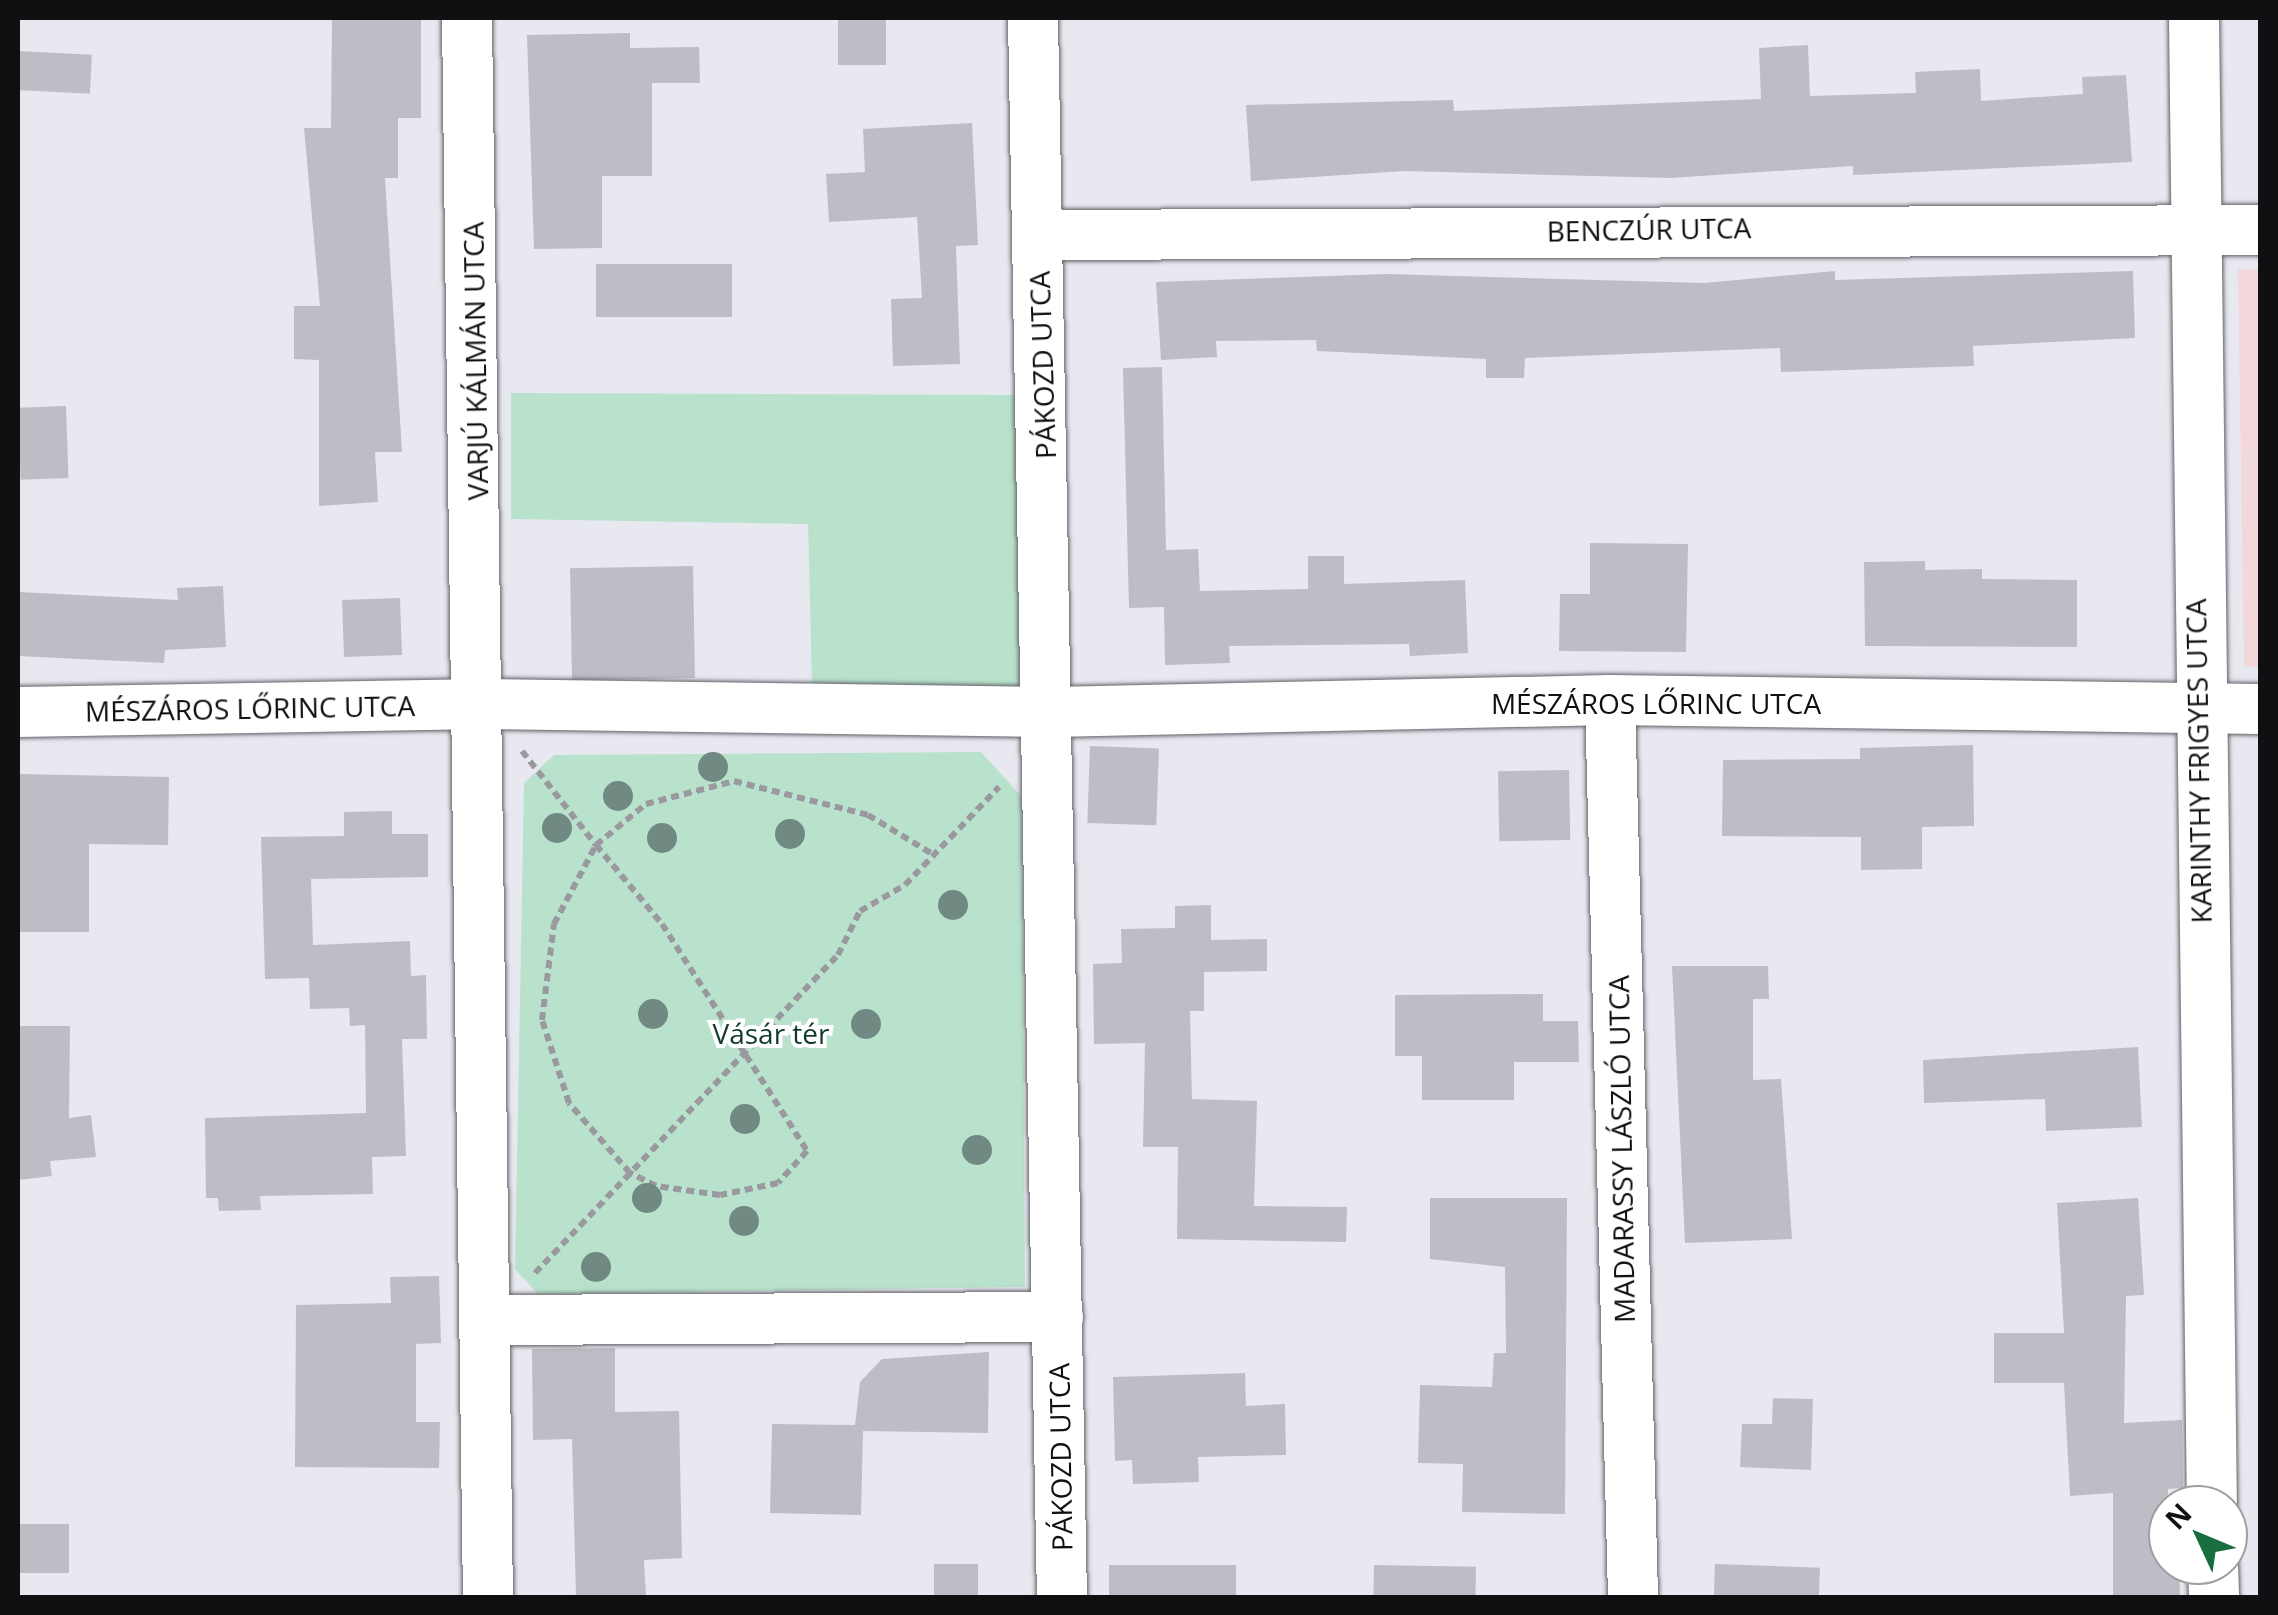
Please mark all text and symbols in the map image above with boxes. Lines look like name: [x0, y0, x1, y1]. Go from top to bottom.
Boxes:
street label: BENCZÚR UTCA: [1546, 210, 1752, 248]
street label: VARJÚ KÁLMÁN UTCA: [456, 221, 494, 501]
street label: PÁKOZD UTCA: [1022, 270, 1062, 460]
street label: KARINTHY FRIGYES UTCA: [2178, 598, 2218, 924]
street label: MÉSZÁROS LŐRINC UTCA: [1491, 686, 1821, 720]
street label: MÉSZÁROS LŐRINC UTCA: [85, 688, 415, 728]
street label: MADARASSY LÁSZLÓ UTCA: [1601, 975, 1641, 1323]
park label: Vásár tér: [712, 1016, 830, 1050]
street label: PÁKOZD UTCA: [1042, 1363, 1078, 1551]
north arrow: [2148, 1485, 2248, 1585]
text: N: [2156, 1494, 2199, 1537]

